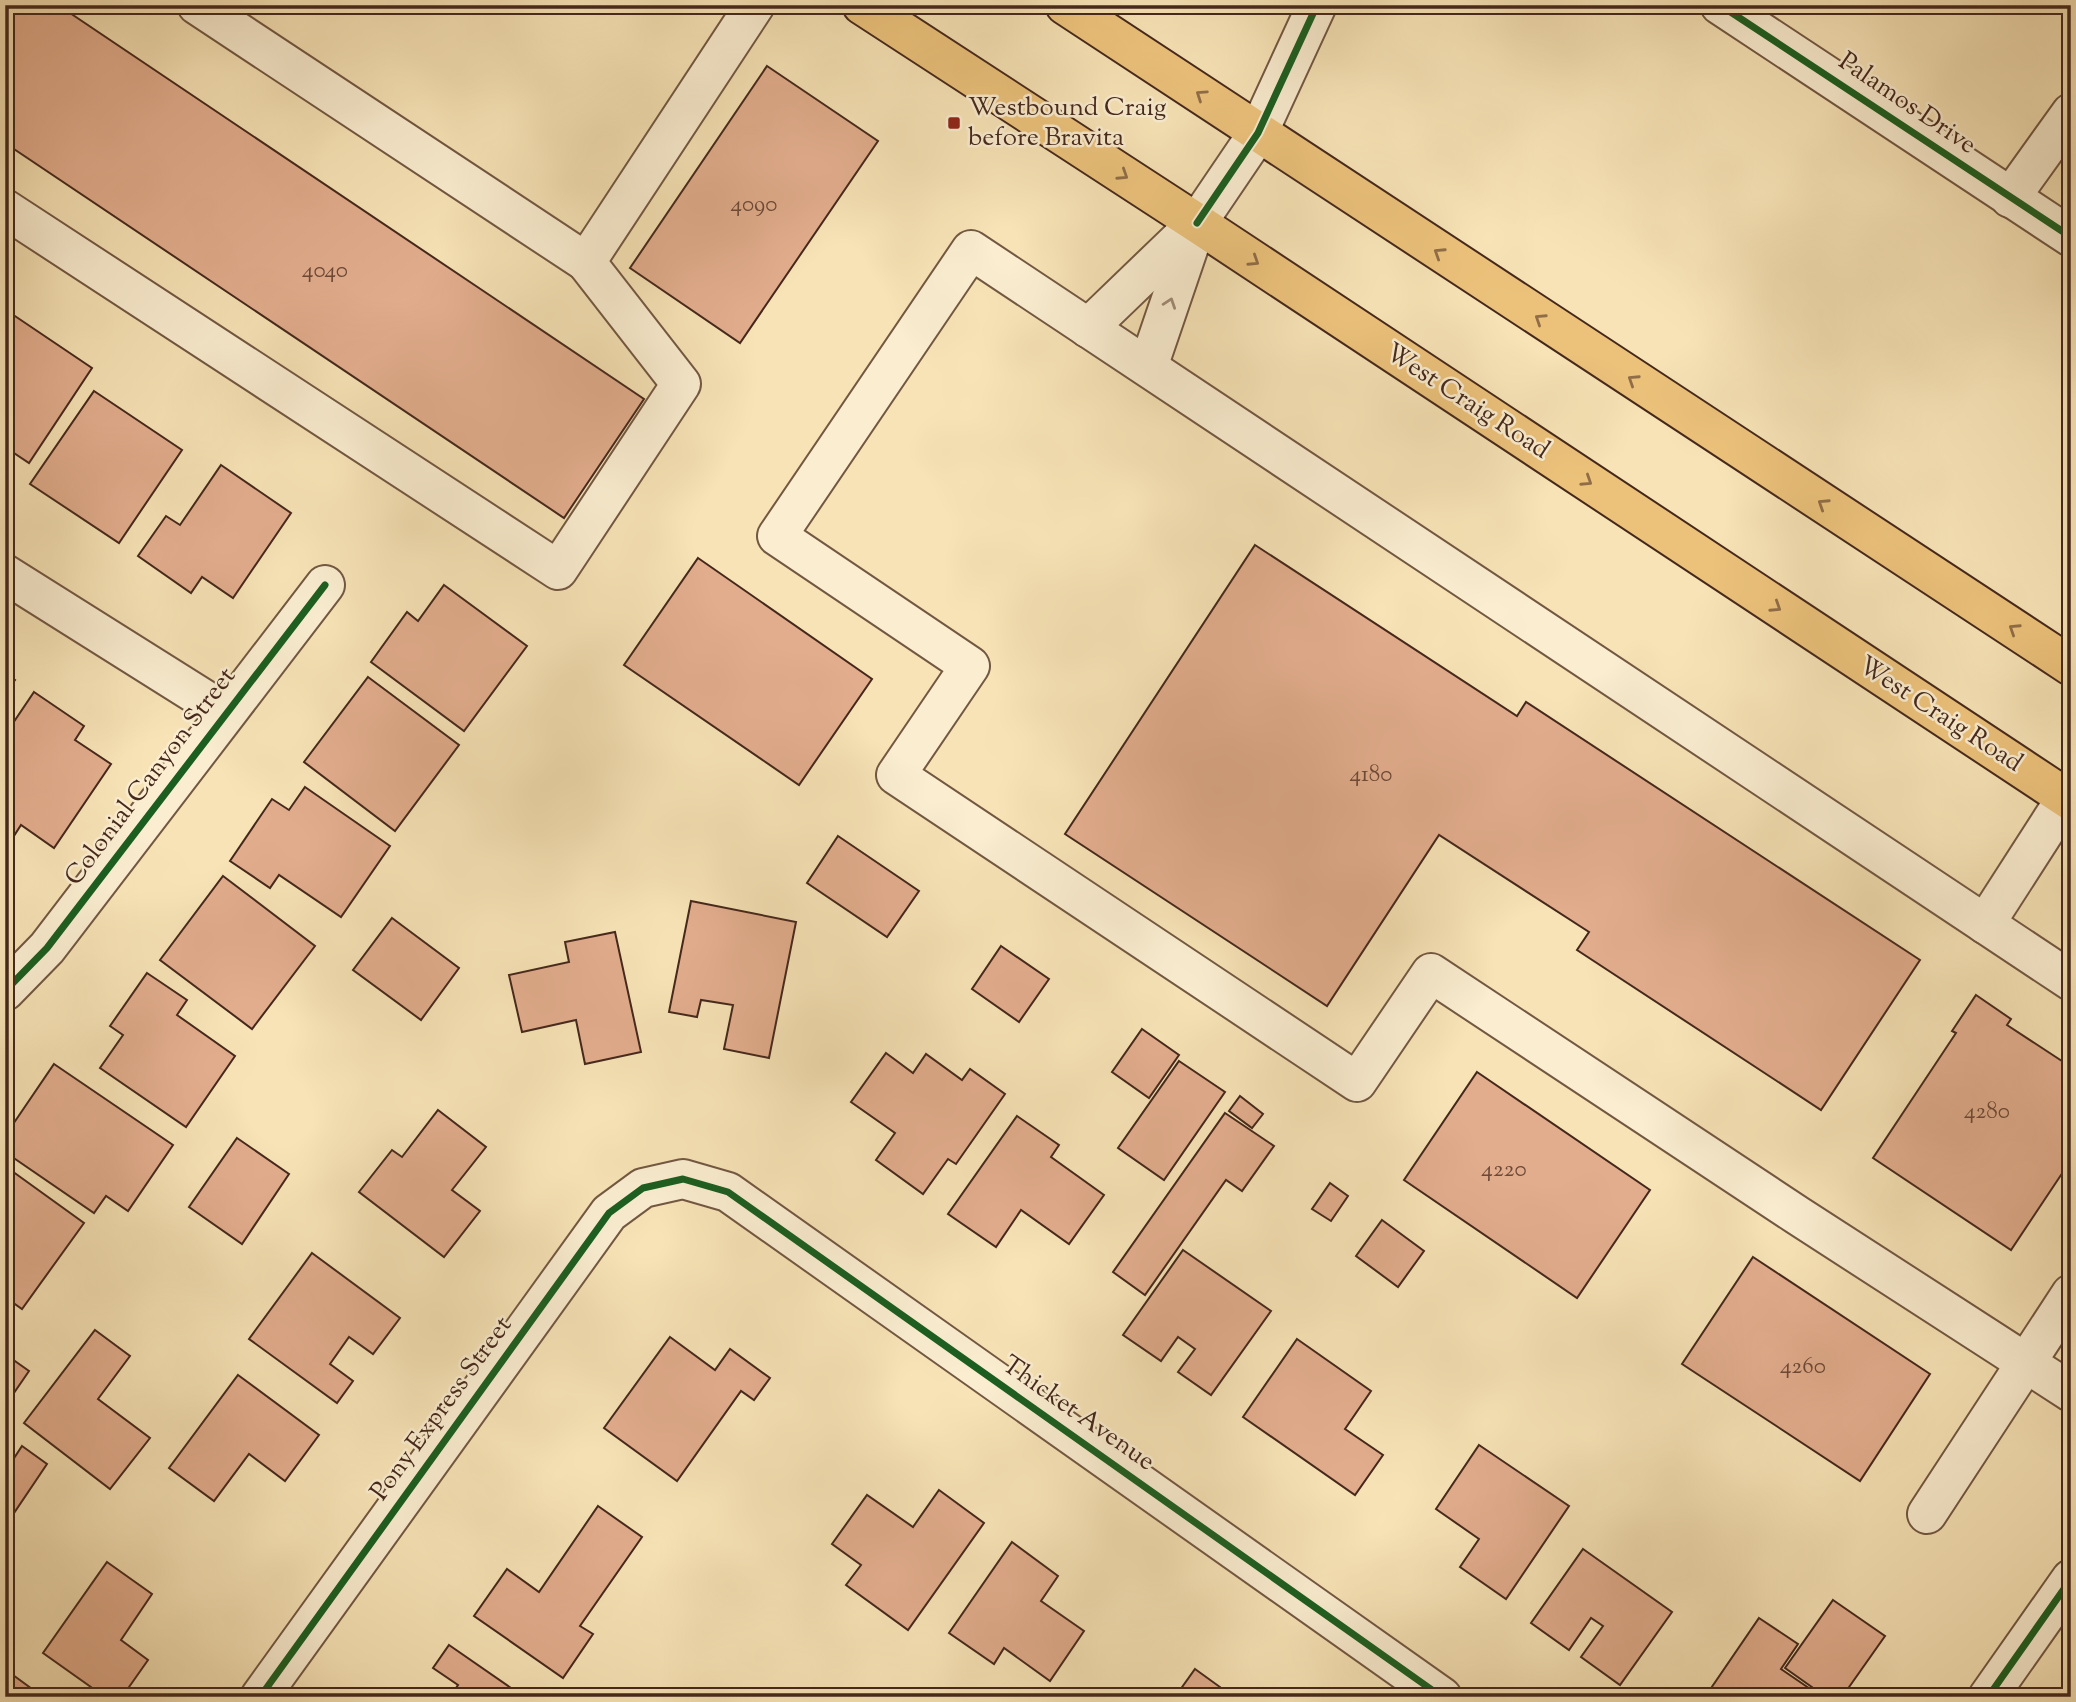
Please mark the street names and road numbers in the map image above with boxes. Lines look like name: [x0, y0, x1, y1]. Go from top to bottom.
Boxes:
street label: Palamos Drive: [1831, 44, 1983, 164]
street label: West Craig Road: [1378, 335, 1557, 469]
street label: West Craig Road: [1851, 648, 2030, 782]
street label: Colonial Canyon Street: [56, 660, 246, 894]
street label: Pony Express Street: [362, 1309, 522, 1509]
street label: Thicket Avenue: [994, 1347, 1162, 1481]

